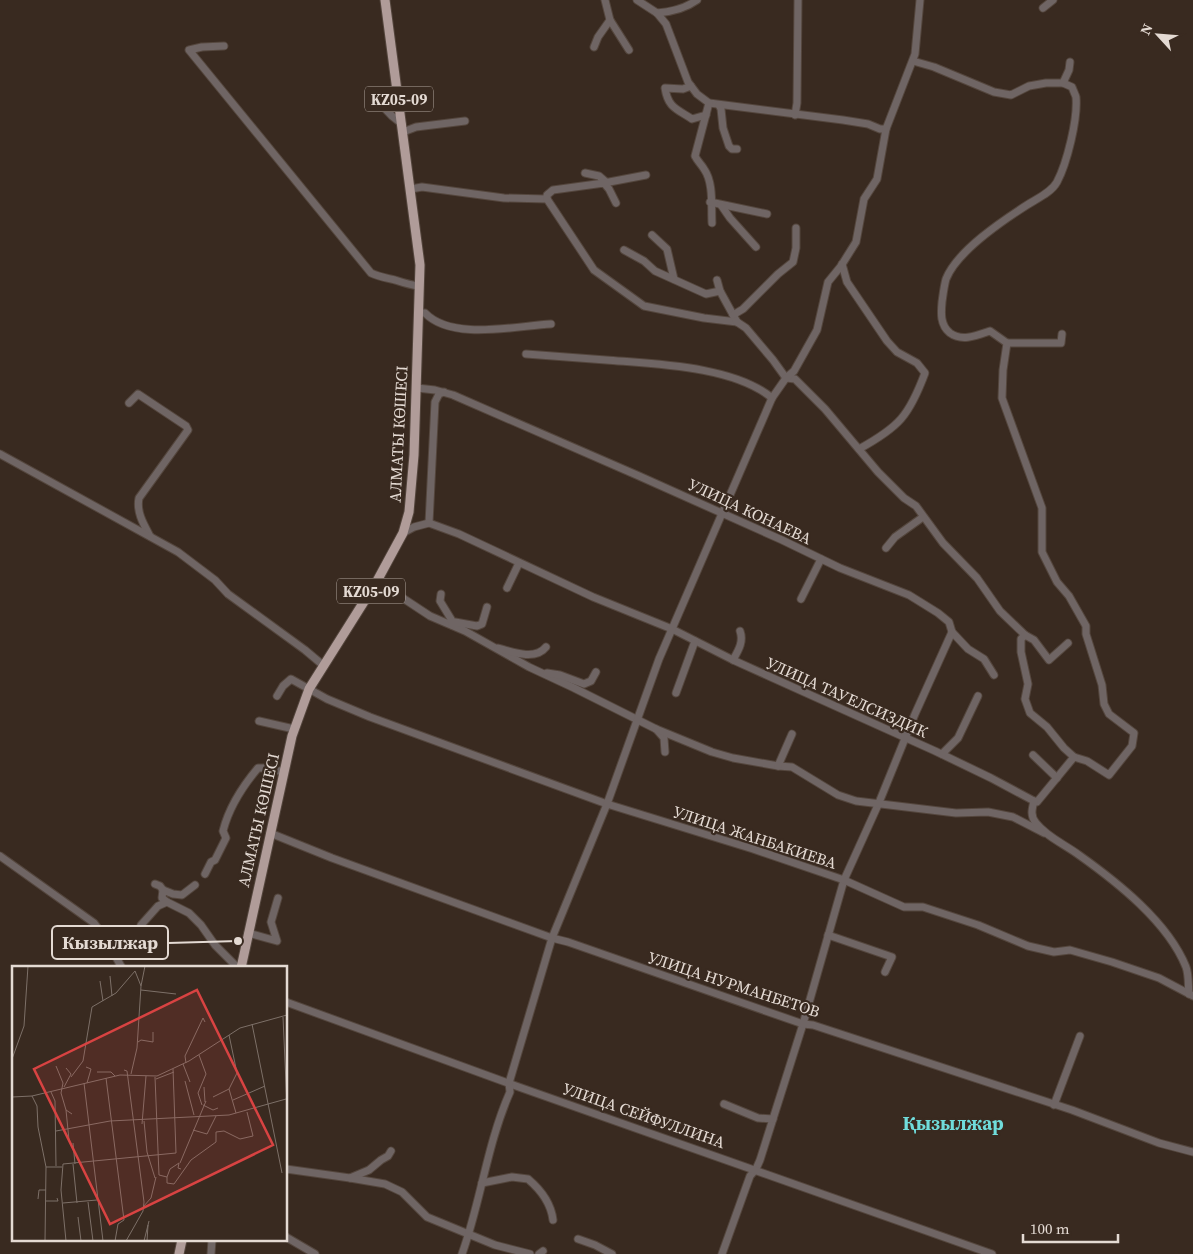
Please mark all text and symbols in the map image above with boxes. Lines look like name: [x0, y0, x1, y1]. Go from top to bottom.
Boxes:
north arrow: [1133, 10, 1183, 60]
text: N: [1135, 20, 1158, 38]
road number: KZ05-09: [365, 86, 433, 112]
street label: АЛМАТЫ КӨШЕСІ: [383, 365, 413, 503]
street label: УЛИЦА КОНАЕВА: [685, 473, 816, 549]
road number: KZ05-09: [337, 578, 405, 604]
street label: УЛИЦА ТАУЕЛСИЗДИК: [763, 651, 932, 743]
street label: АЛМАТЫ КӨШЕСІ: [232, 751, 284, 889]
street label: УЛИЦА ЖАНБАКИЕВА: [670, 800, 840, 874]
callout: Кызылжар: [52, 926, 168, 959]
text: Кызылжар: [62, 930, 158, 955]
street label: УЛИЦА НУРМАНБЕТОВ: [645, 946, 823, 1022]
inset map: [12, 966, 288, 1242]
street label: УЛИЦА СЕЙФУЛЛИНА: [560, 1077, 729, 1153]
district label: Қызылжар: [902, 1110, 1004, 1136]
scale bar: [1023, 1212, 1118, 1244]
text: 100 m: [1030, 1218, 1070, 1239]

